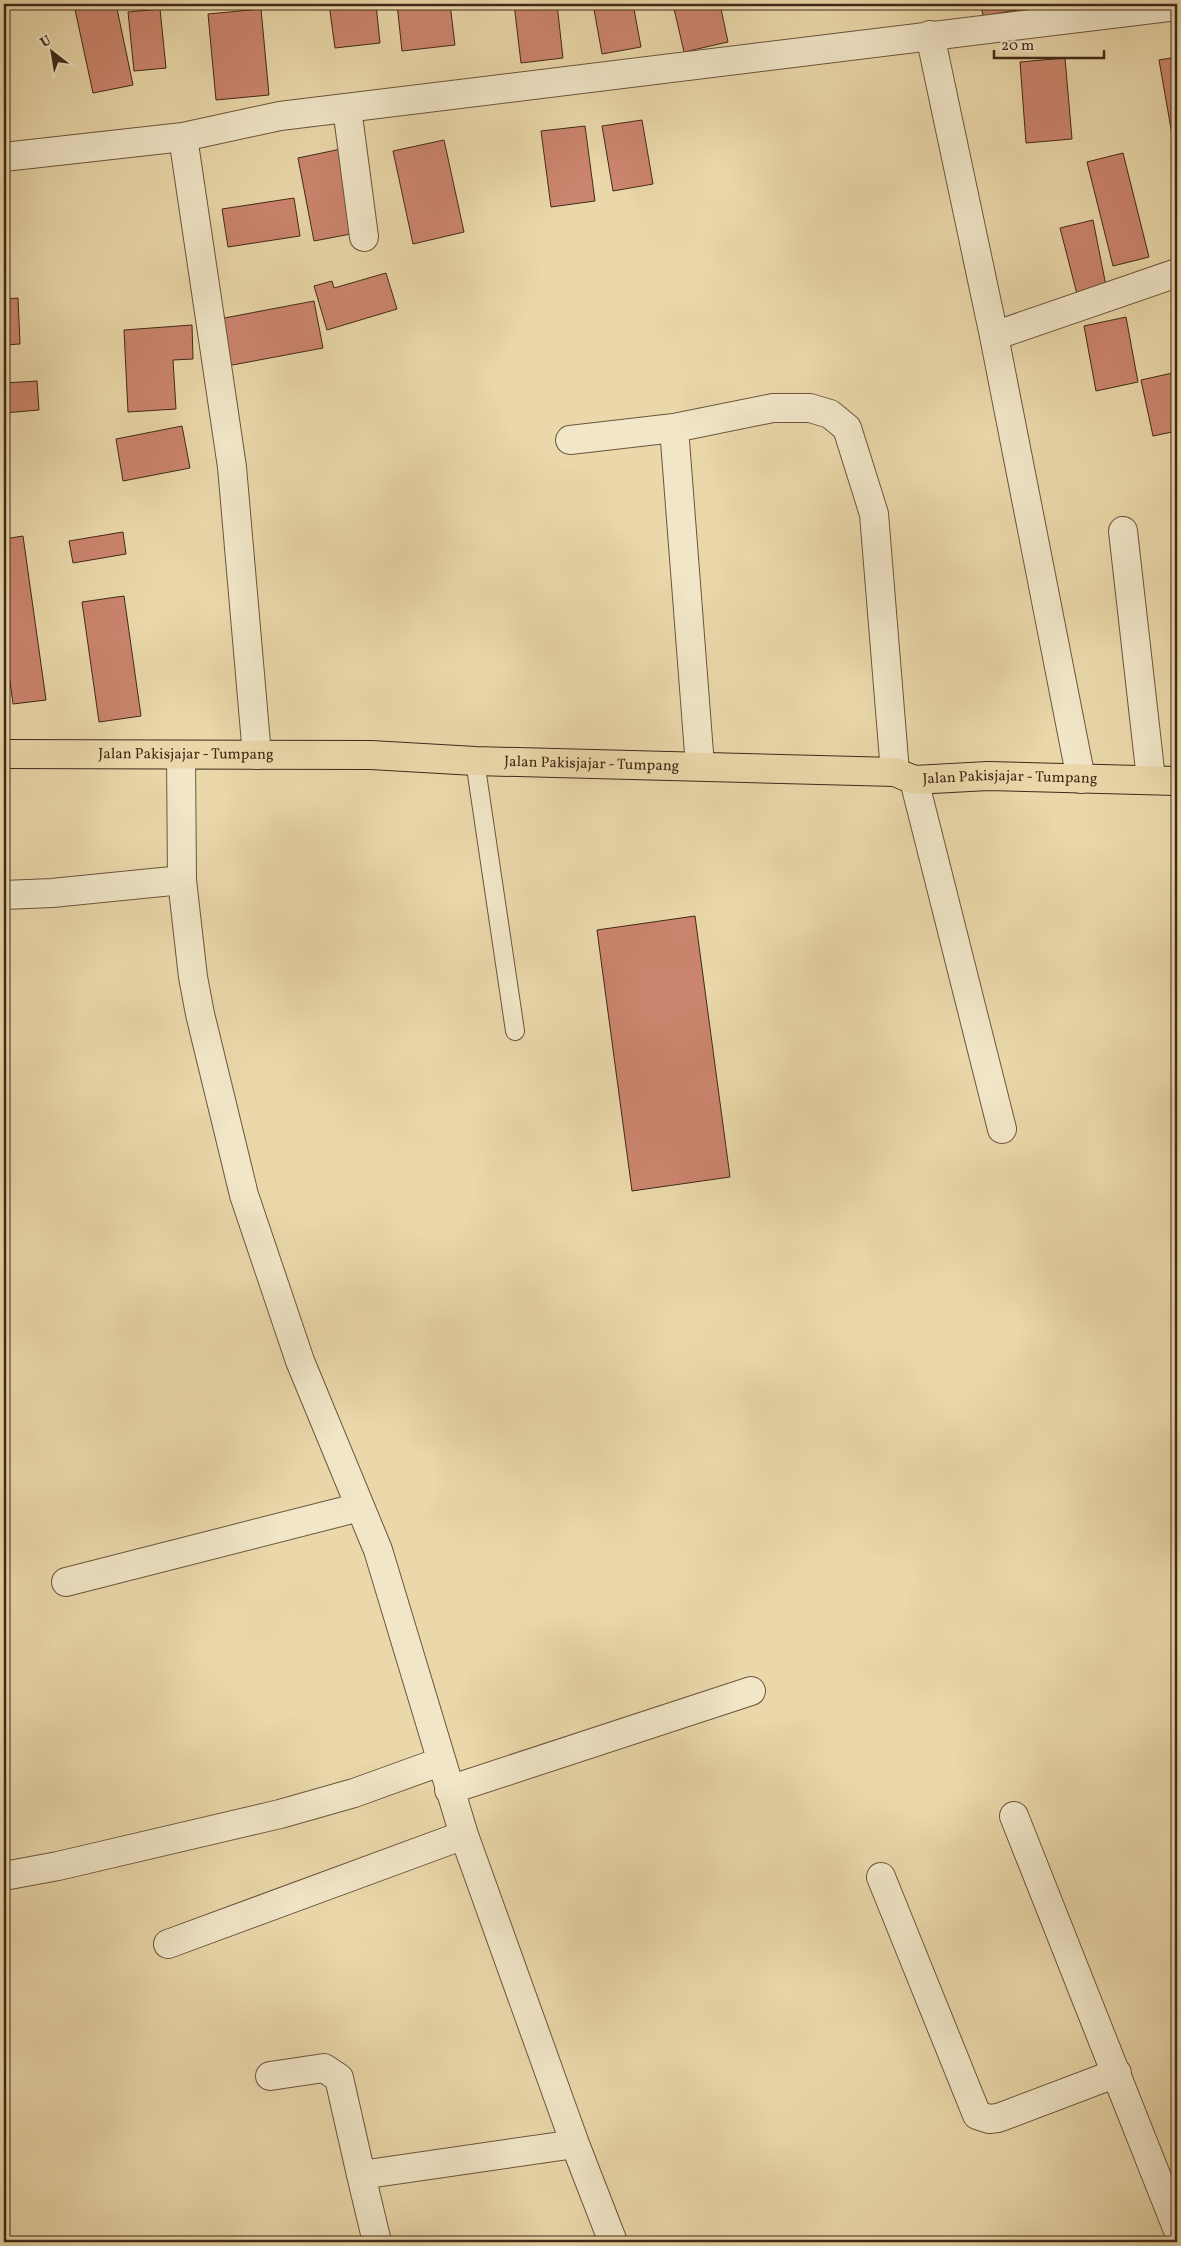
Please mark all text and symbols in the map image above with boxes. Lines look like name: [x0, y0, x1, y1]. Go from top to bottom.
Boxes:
north arrow: [28, 28, 78, 78]
scale bar: [994, 28, 1104, 60]
text: U: [37, 31, 55, 53]
text: 20 m: [1001, 36, 1034, 57]
street label: Jalan Pakisjajar - Tumpang: [98, 744, 274, 765]
street label: Jalan Pakisjajar - Tumpang: [504, 751, 680, 777]
street label: Jalan Pakisjajar - Tumpang: [922, 765, 1098, 790]

